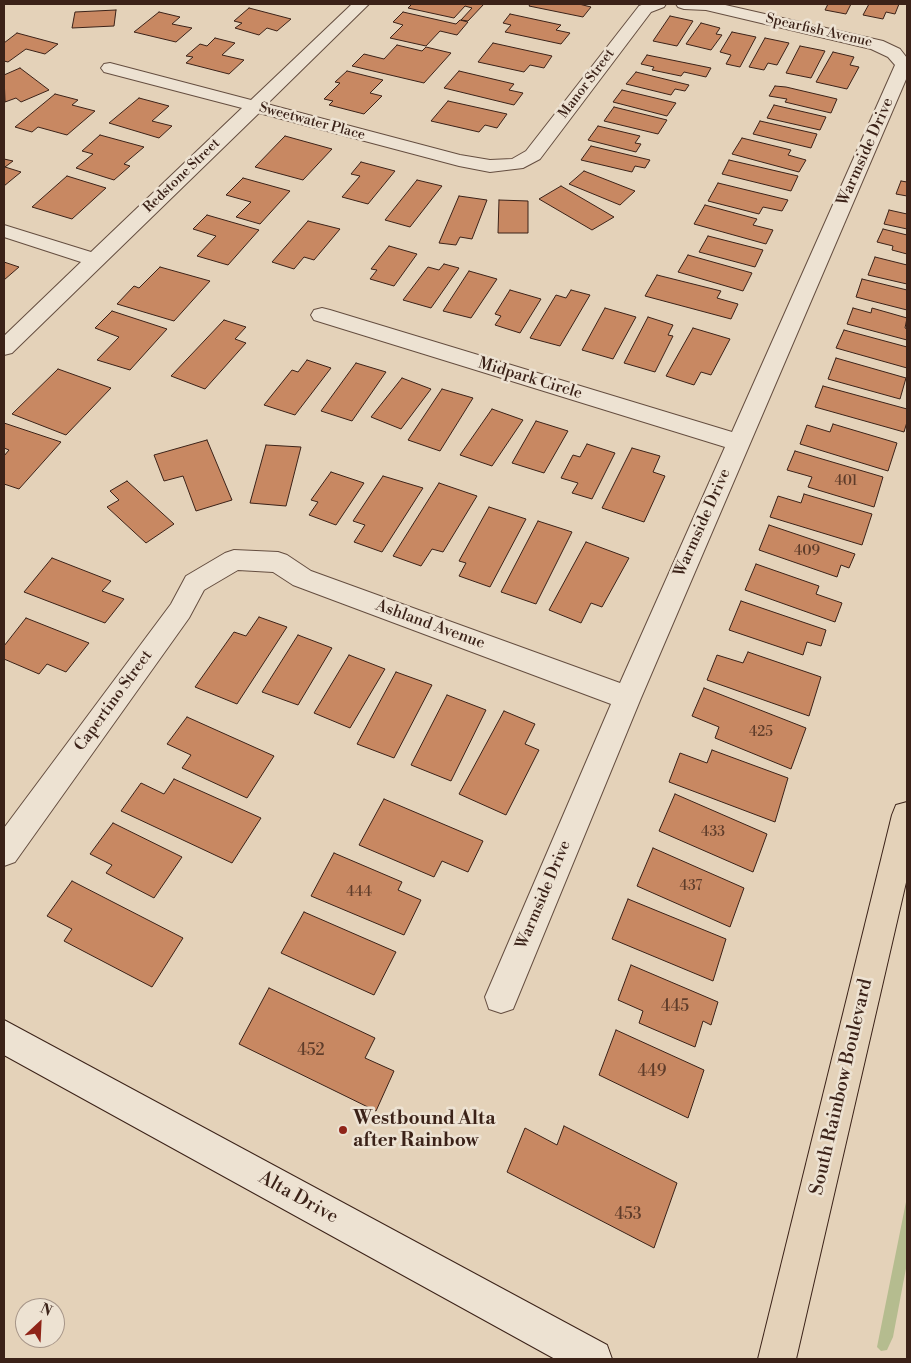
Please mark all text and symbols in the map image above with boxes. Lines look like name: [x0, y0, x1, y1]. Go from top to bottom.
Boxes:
street label: Spearfish Avenue: [764, 11, 874, 51]
street label: Manor Street: [555, 46, 619, 122]
street label: Warmside Drive: [834, 95, 898, 209]
street label: Sweetwater Place: [257, 100, 367, 144]
street label: Redstone Street: [140, 135, 224, 217]
street label: Midpark Circle: [476, 354, 584, 404]
street label: Warmside Drive: [671, 466, 735, 580]
house number: 401: [834, 474, 858, 490]
house number: 409: [794, 544, 820, 560]
street label: Ashland Avenue: [373, 596, 487, 654]
street label: Capertino Street: [71, 647, 157, 755]
house number: 425: [749, 725, 773, 741]
house number: 433: [701, 825, 725, 841]
street label: Warmside Drive: [512, 838, 576, 952]
house number: 437: [680, 879, 702, 895]
house number: 444: [346, 885, 372, 901]
street label: South Rainbow Boulevard: [806, 977, 878, 1197]
house number: 445: [661, 997, 689, 1017]
house number: 452: [297, 1041, 325, 1061]
house number: 449: [637, 1062, 667, 1082]
place label: Westbound Alta after Rainbow: [353, 1108, 495, 1152]
marker: Westbound Alta after Rainbow: [337, 1124, 349, 1136]
street label: Alta Drive: [254, 1167, 342, 1229]
house number: 453: [614, 1205, 642, 1225]
north arrow: [15, 1298, 65, 1348]
text: N: [37, 1300, 55, 1321]

